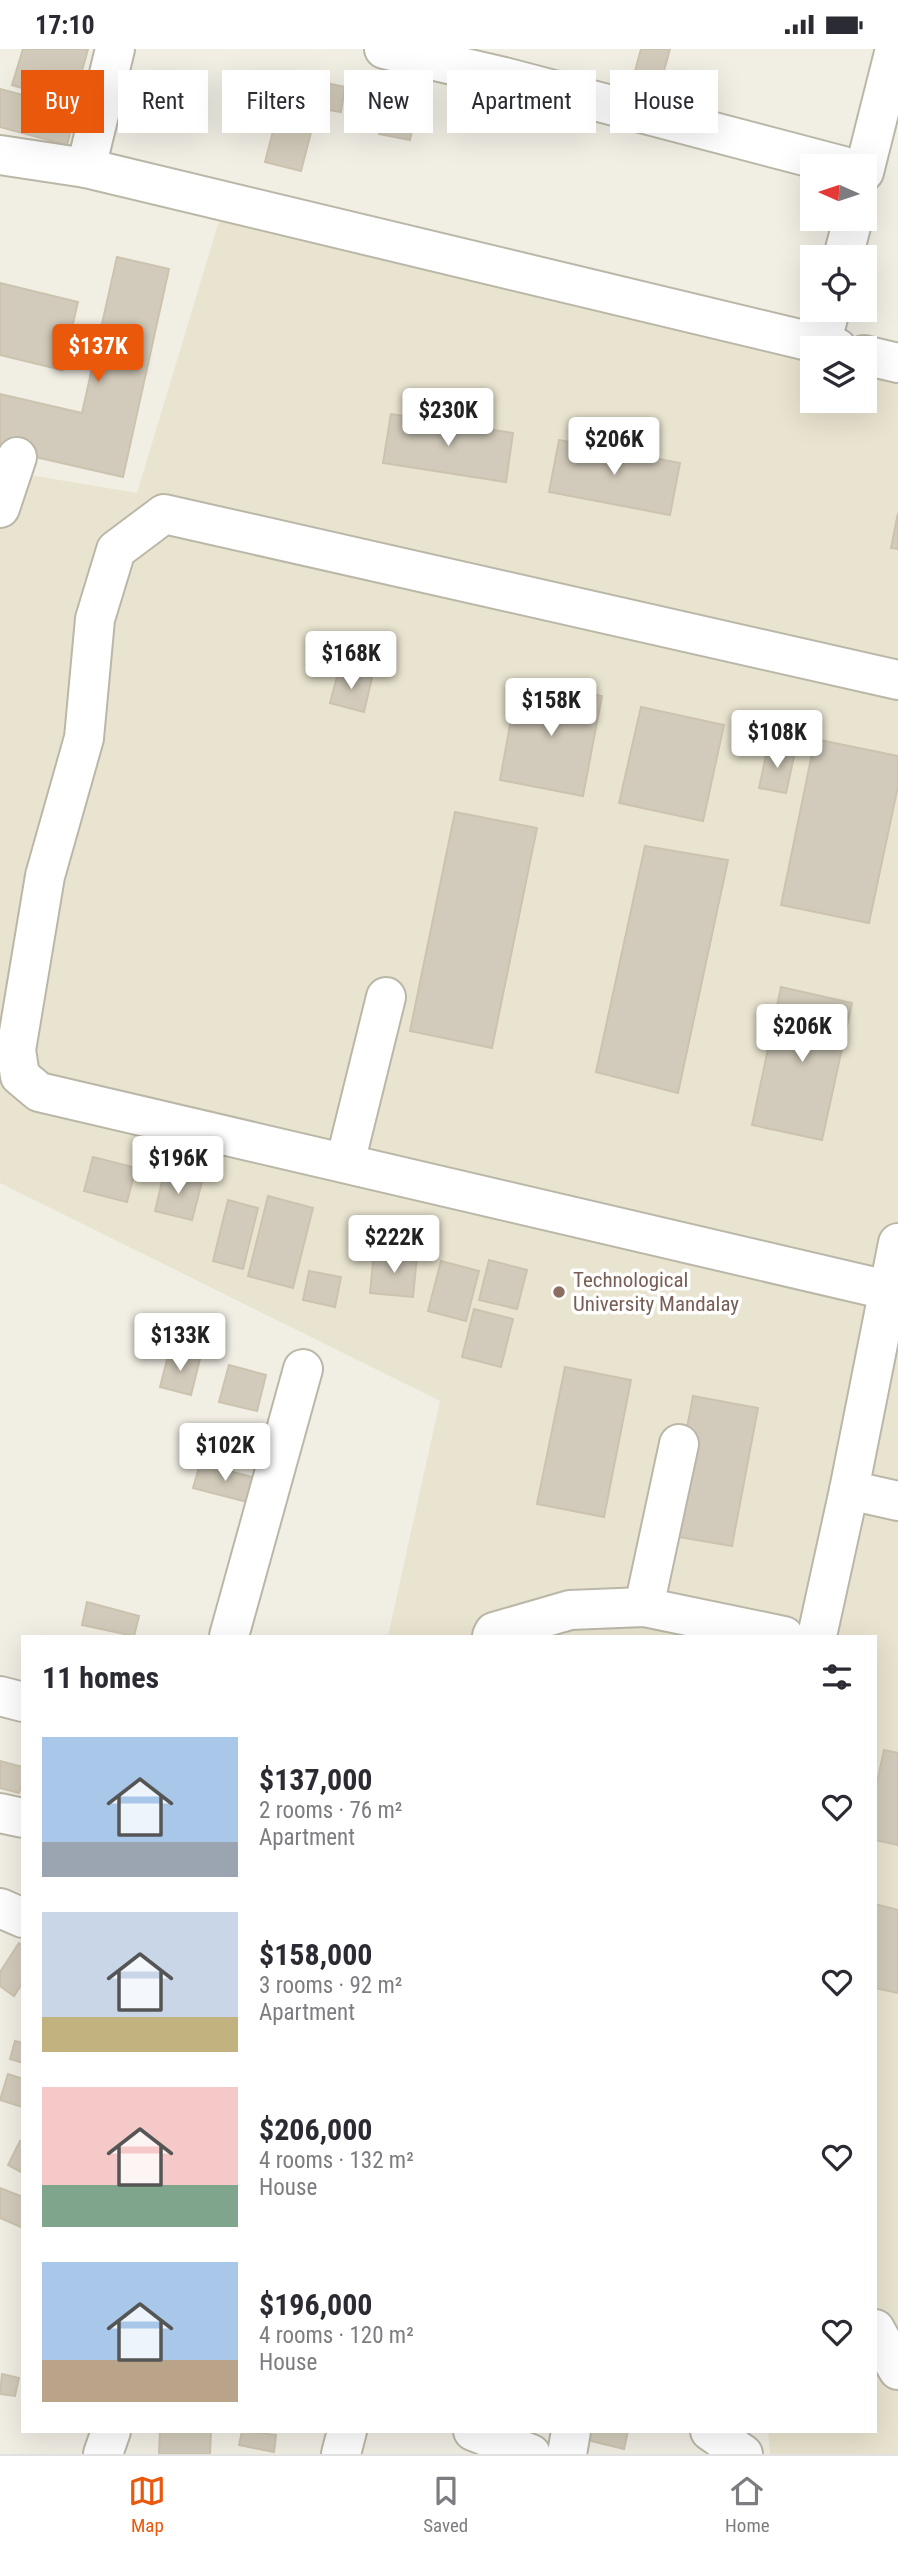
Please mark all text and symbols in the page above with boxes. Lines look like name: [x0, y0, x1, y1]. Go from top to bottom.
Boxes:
text: 17:10: [35, 10, 95, 40]
chip: Buy: [21, 70, 104, 133]
chip: Rent: [118, 70, 208, 133]
chip: Filters: [222, 70, 330, 133]
chip: New: [344, 70, 433, 133]
chip: Apartment: [447, 70, 596, 133]
chip: House: [610, 70, 718, 133]
north arrow: [800, 154, 877, 231]
map controls: [800, 154, 877, 413]
button: locate: [800, 245, 877, 322]
pin: $137K: [49, 325, 147, 384]
text: $137K: [68, 333, 128, 360]
button: layers: [800, 336, 877, 413]
pin: $230K: [399, 389, 497, 448]
text: $230K: [418, 397, 478, 424]
pin: $206K: [565, 417, 663, 477]
text: $206K: [584, 426, 644, 453]
pin: $168K: [302, 631, 400, 691]
text: $168K: [321, 640, 381, 667]
pin: $158K: [502, 679, 600, 738]
text: $158K: [521, 687, 581, 714]
pin: $108K: [728, 711, 826, 770]
text: $108K: [747, 719, 807, 746]
pin: $206K: [753, 1005, 851, 1064]
text: $206K: [772, 1013, 832, 1040]
pin: $196K: [129, 1137, 227, 1196]
text: $196K: [148, 1145, 208, 1172]
pin: $222K: [345, 1215, 443, 1275]
text: $222K: [364, 1224, 424, 1251]
place label: Technological University Mandalay: [573, 1268, 739, 1316]
marker: Technological University Mandalay: [551, 1284, 567, 1300]
pin: $133K: [131, 1313, 229, 1373]
text: $133K: [150, 1322, 210, 1349]
pin: $102K: [176, 1423, 274, 1483]
text: $102K: [195, 1432, 255, 1459]
icon: filters: [818, 1658, 856, 1696]
text: 11 homes: [42, 1660, 159, 1695]
text: $137,000: [259, 1762, 372, 1797]
icon: home: [98, 1765, 182, 1849]
icon: heart: [818, 1788, 856, 1826]
text: 2 rooms · 76 m²: [259, 1797, 402, 1824]
text: Apartment: [259, 1824, 355, 1851]
text: $158,000: [259, 1937, 372, 1972]
icon: home: [98, 1940, 182, 2024]
icon: heart: [818, 1963, 856, 2001]
text: 3 rooms · 92 m²: [259, 1972, 402, 1999]
text: Apartment: [259, 1999, 355, 2026]
text: $206,000: [259, 2112, 372, 2147]
icon: home: [98, 2115, 182, 2199]
icon: heart: [818, 2138, 856, 2176]
text: 4 rooms · 132 m²: [259, 2147, 414, 2174]
text: House: [259, 2174, 317, 2201]
text: $196,000: [259, 2287, 372, 2322]
icon: home: [98, 2290, 182, 2374]
icon: heart: [818, 2313, 856, 2351]
text: 4 rooms · 120 m²: [259, 2322, 414, 2349]
text: House: [259, 2349, 317, 2376]
tab: Map: [128, 2472, 166, 2537]
tab: Saved: [423, 2472, 468, 2537]
tab: Home: [725, 2472, 770, 2537]

